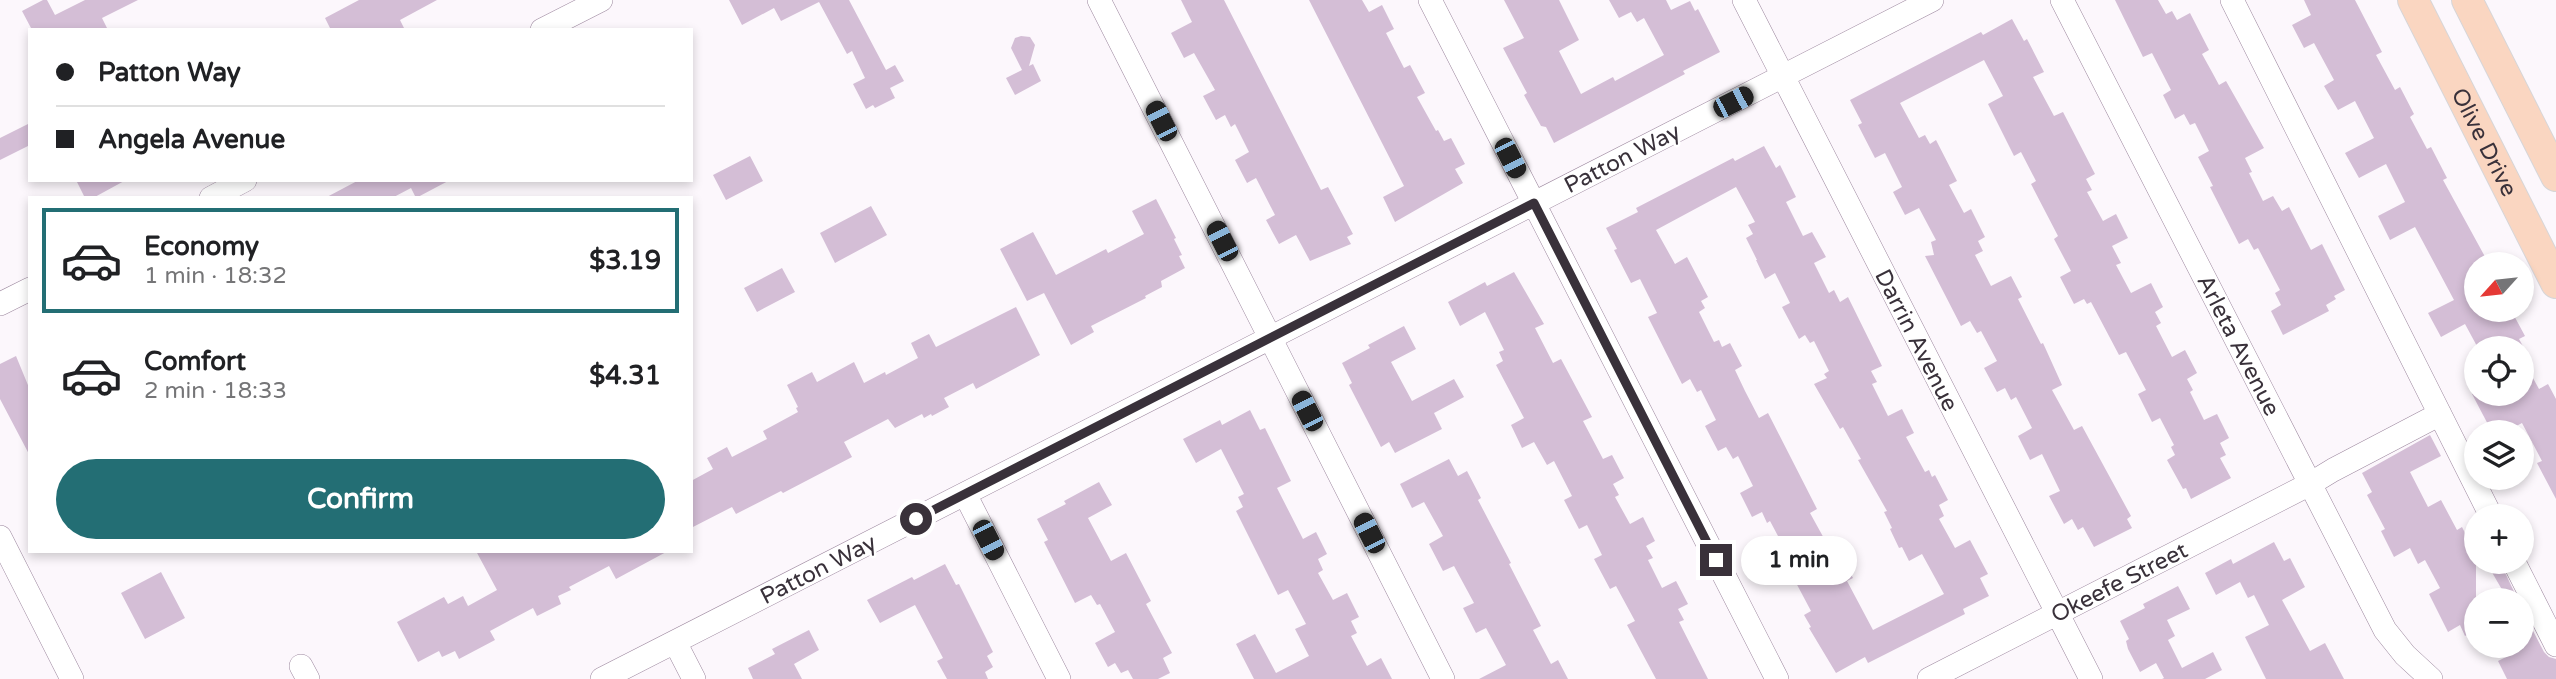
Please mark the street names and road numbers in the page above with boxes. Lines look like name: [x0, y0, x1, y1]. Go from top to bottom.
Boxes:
street label: Olive Drive: [2445, 84, 2523, 201]
street label: Patton Way: [1560, 118, 1685, 200]
street label: Darrin Avenue: [1868, 265, 1964, 416]
street label: Arleta Avenue: [2191, 270, 2286, 421]
street label: Patton Way: [756, 529, 881, 611]
street label: Okeefe Street: [2046, 536, 2193, 629]

